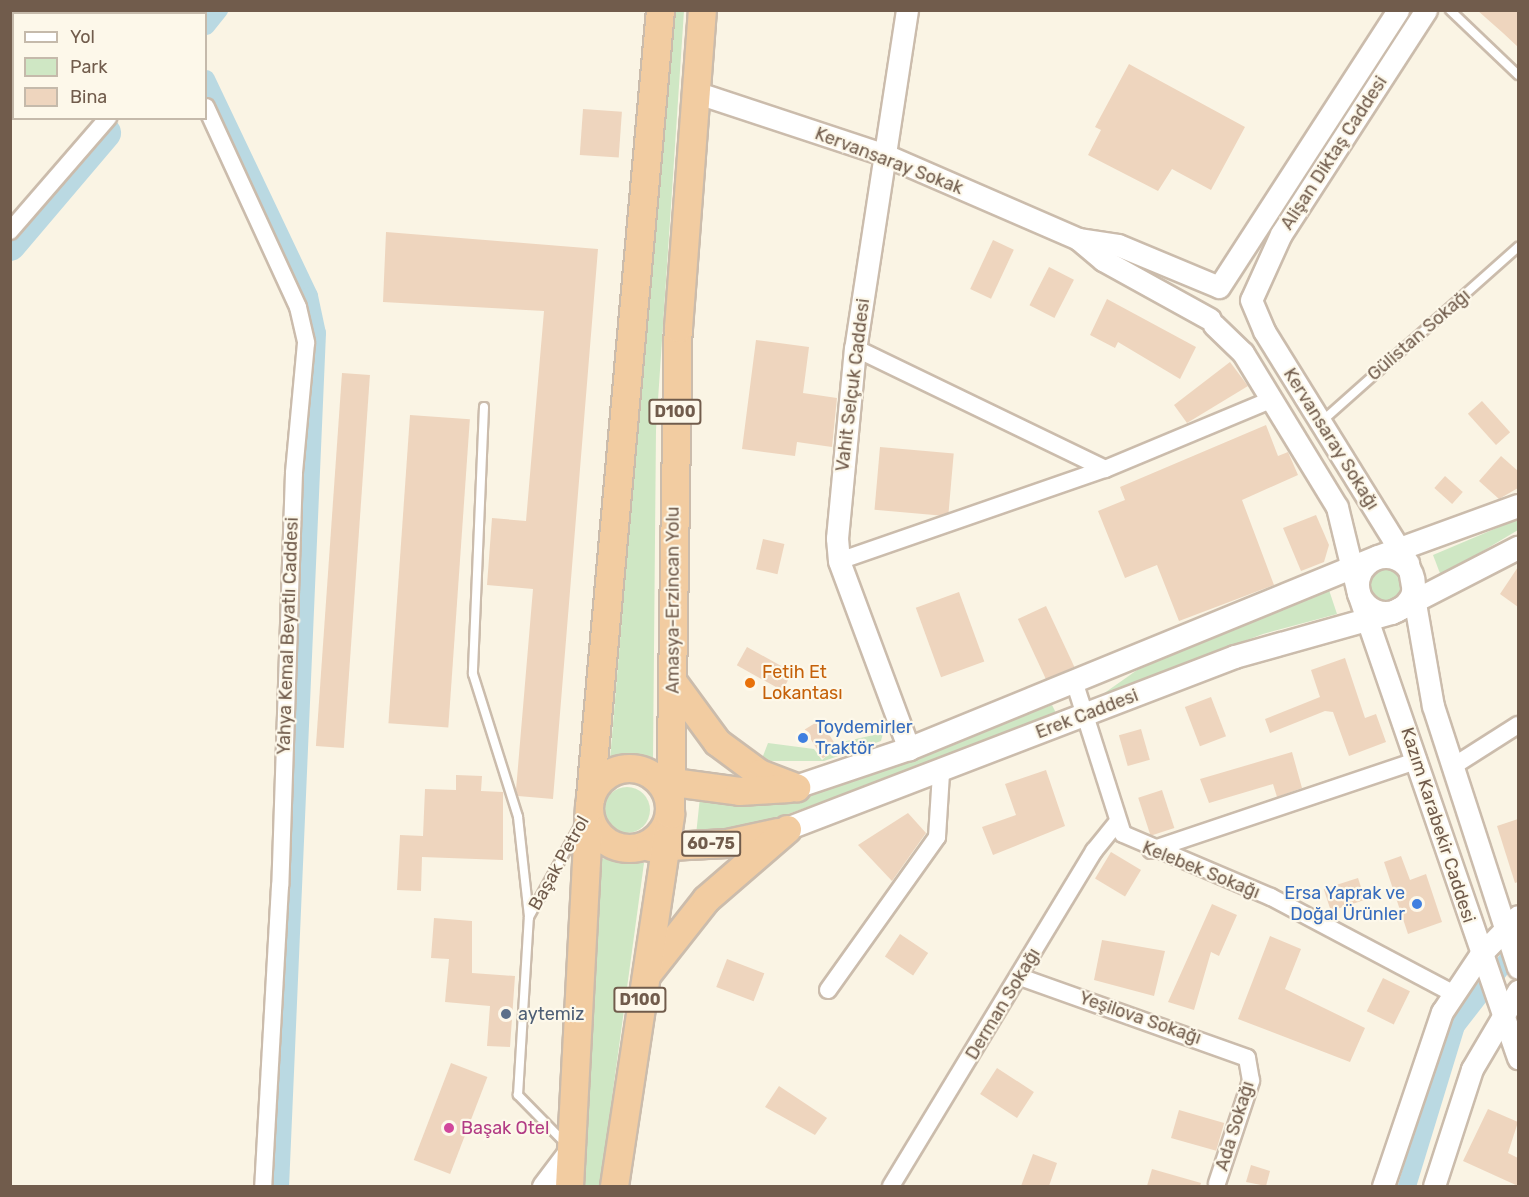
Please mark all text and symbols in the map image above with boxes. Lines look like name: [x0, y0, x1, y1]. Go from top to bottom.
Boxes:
legend: [12, 12, 207, 120]
text: Yol: [70, 26, 95, 48]
text: Park: [70, 56, 107, 78]
street label: Alişan Diktaş Caddesi: [1276, 72, 1392, 234]
text: Bina: [70, 86, 107, 108]
street label: Kervansaray Sokak: [812, 123, 966, 199]
street label: Gülistan Sokağı: [1363, 285, 1475, 385]
street label: Vahit Selçuk Caddesi: [832, 297, 874, 473]
street label: Kervansaray Sokağı: [1279, 364, 1383, 514]
road number: D100: [648, 399, 702, 425]
street label: Amasya-Erzincan Yolu: [662, 506, 684, 694]
street label: Yahya Kemal Beyatlı Caddesi: [273, 517, 303, 755]
place label: Fetih Et Lokantası: [762, 662, 843, 704]
marker: Fetih Et Lokantası: [743, 676, 757, 690]
street label: Erek Caddesi: [1033, 685, 1141, 743]
place label: Toydemirler Traktör: [815, 717, 913, 760]
street label: Kazım Karabekir Caddesi: [1396, 724, 1480, 926]
marker: Toydemirler Traktör: [796, 731, 810, 745]
street label: Başak Petrol: [524, 812, 594, 914]
road number: 60-75: [681, 831, 741, 857]
street label: Kelebek Sokağı: [1139, 837, 1263, 903]
place label: Ersa Yaprak ve Doğal Ürünler: [1283, 883, 1405, 926]
marker: Ersa Yaprak ve Doğal Ürünler: [1410, 897, 1424, 911]
street label: Derman Sokağı: [961, 944, 1045, 1064]
road number: D100: [613, 987, 667, 1013]
street label: Yeşilova Sokağı: [1076, 987, 1204, 1049]
place label: aytemiz: [518, 1003, 584, 1025]
marker: aytemiz: [499, 1007, 513, 1021]
street label: Ada Sokağı: [1211, 1079, 1259, 1173]
place label: Başak Otel: [461, 1117, 549, 1139]
marker: Başak Otel: [442, 1121, 456, 1135]

